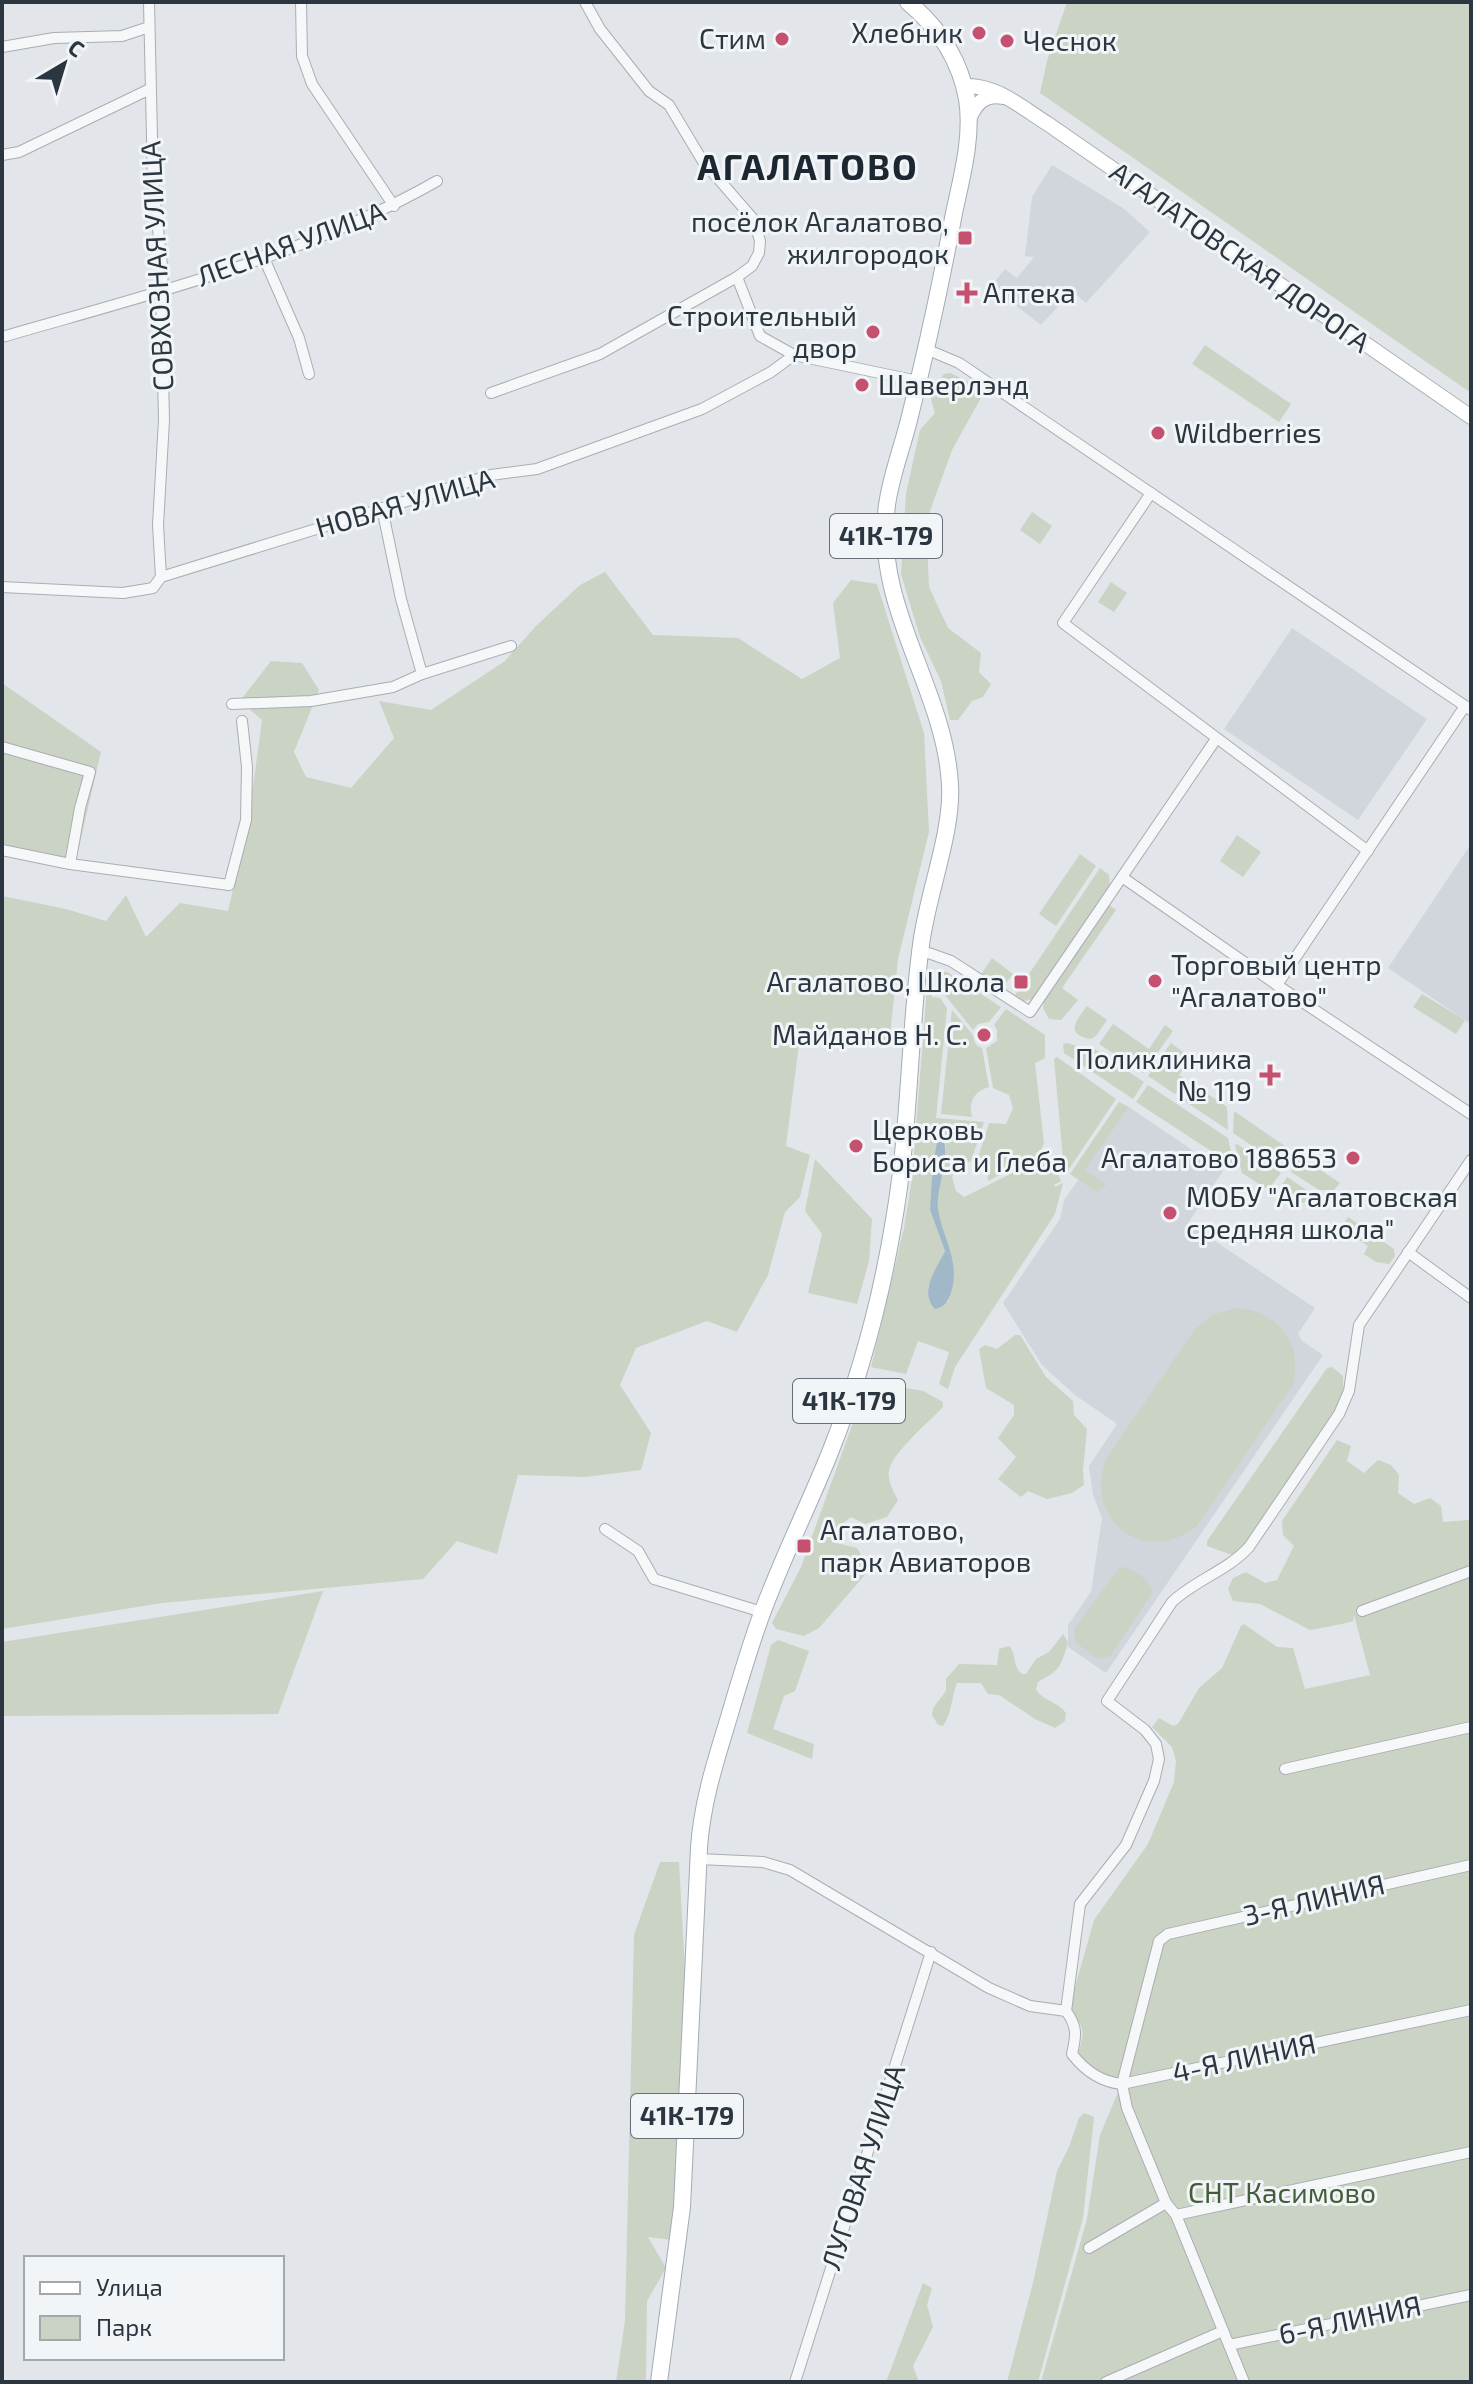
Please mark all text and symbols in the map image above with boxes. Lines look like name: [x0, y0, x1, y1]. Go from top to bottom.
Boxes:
place label: Хлебник: [851, 15, 963, 49]
place label: Стим: [699, 21, 766, 55]
place label: Чеснок: [1023, 23, 1117, 57]
north arrow: [24, 24, 104, 104]
marker: Хлебник: [970, 24, 988, 42]
marker: Стим: [773, 30, 791, 48]
marker: Чеснок: [998, 32, 1016, 50]
text: С: [64, 33, 90, 62]
street label: СОВХОЗНАЯ УЛИЦА: [132, 139, 180, 392]
district label: АГАЛАТОВО: [697, 144, 919, 187]
street label: АГАЛАТОВСКАЯ ДОРОГА: [1104, 154, 1378, 359]
street label: ЛЕСНАЯ УЛИЦА: [192, 193, 390, 293]
place label: посёлок Агалатово, жилгородок: [691, 204, 949, 270]
marker: посёлок Агалатово, жилгородок: [956, 229, 974, 247]
place label: Аптека: [983, 275, 1076, 309]
marker: Аптека: [958, 284, 976, 302]
place label: Строительный двор: [667, 298, 857, 364]
marker: Строительный двор: [864, 323, 882, 341]
place label: Шаверлэнд: [878, 367, 1029, 401]
marker: Шаверлэнд: [853, 376, 871, 394]
place label: Wildberries: [1174, 415, 1322, 449]
marker: Wildberries: [1149, 424, 1167, 442]
street label: НОВАЯ УЛИЦА: [311, 460, 499, 544]
road number: 41К-179: [830, 514, 942, 558]
place label: Торговый центр "Агалатово": [1171, 947, 1382, 1013]
place label: Агалатово, Школа: [767, 964, 1005, 998]
marker: Торговый центр "Агалатово": [1146, 972, 1164, 990]
marker: Агалатово, Школа: [1012, 973, 1030, 991]
place label: Майданов Н. С.: [772, 1017, 968, 1051]
marker: Майданов Н. С.: [975, 1026, 993, 1044]
place label: Поликлиника № 119: [1075, 1041, 1252, 1107]
marker: Поликлиника № 119: [1259, 1064, 1281, 1086]
place label: Церковь Бориса и Глеба: [872, 1112, 1067, 1178]
marker: Церковь Бориса и Глеба: [847, 1137, 865, 1155]
place label: Агалатово 188653: [1101, 1140, 1337, 1174]
marker: Агалатово 188653: [1344, 1149, 1362, 1167]
place label: МОБУ "Агалатовская средняя школа": [1186, 1179, 1458, 1245]
marker: МОБУ "Агалатовская средняя школа": [1161, 1204, 1179, 1222]
road number: 41К-179: [793, 1379, 905, 1423]
place label: Агалатово, парк Авиаторов: [820, 1512, 1031, 1578]
marker: Агалатово, парк Авиаторов: [795, 1537, 813, 1555]
street label: 3-Я ЛИНИЯ: [1240, 1866, 1388, 1932]
street label: 4-Я ЛИНИЯ: [1169, 2025, 1319, 2089]
street label: ЛУГОВАЯ УЛИЦА: [813, 2059, 911, 2274]
road number: 41К-179: [631, 2094, 743, 2138]
park label: СНТ Касимово: [1188, 2175, 1376, 2209]
legend: [24, 2256, 284, 2360]
text: Улица: [96, 2272, 163, 2301]
street label: 6-Я ЛИНИЯ: [1275, 2287, 1424, 2351]
text: Парк: [96, 2312, 152, 2341]

